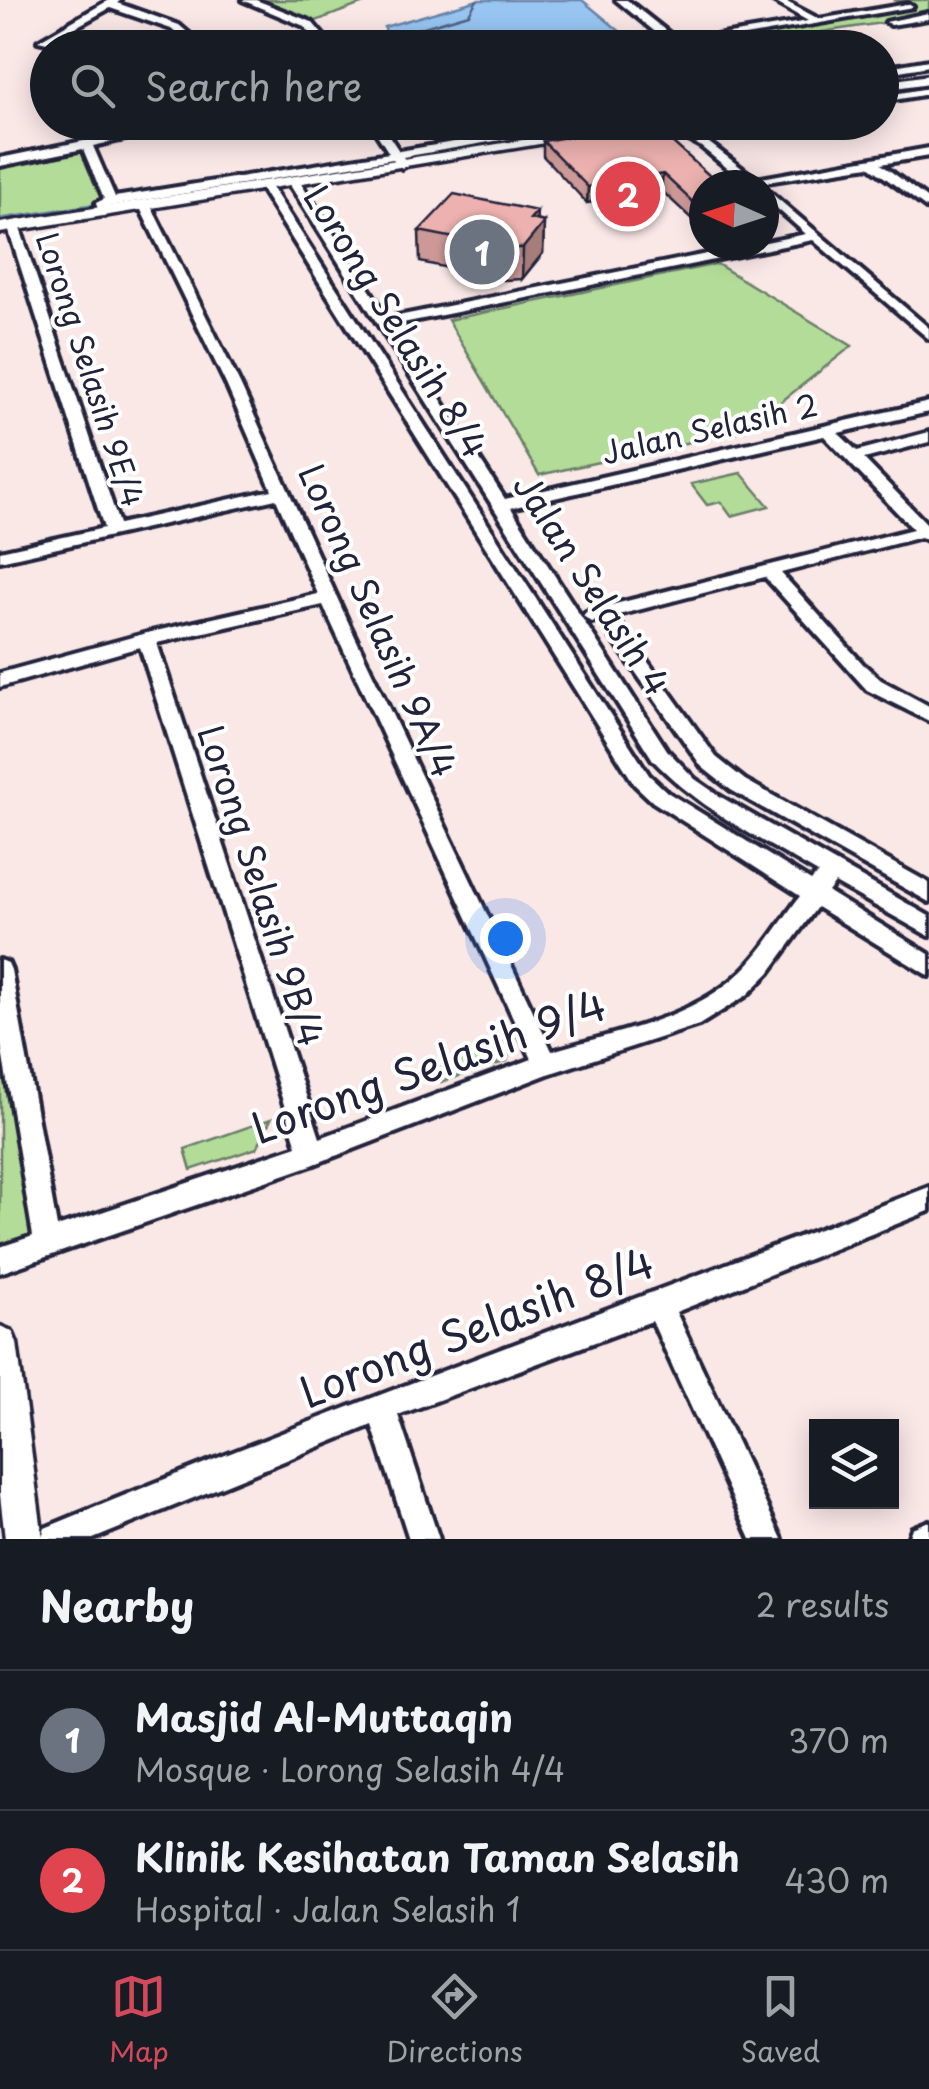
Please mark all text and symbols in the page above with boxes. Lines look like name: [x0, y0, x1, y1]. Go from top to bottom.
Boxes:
search box: [30, 30, 899, 140]
text: Search here: [145, 57, 362, 114]
icon: search: [65, 58, 120, 113]
pin: 2: [596, 156, 660, 232]
north arrow: [689, 170, 779, 260]
street label: Lorong Selasih 8/4: [292, 174, 502, 467]
pin: 1: [450, 214, 514, 290]
street label: Lorong Selasih 9E/4: [26, 226, 157, 512]
street label: Jalan Selasih 2: [597, 381, 822, 474]
street label: Lorong Selasih 9A/4: [286, 455, 472, 785]
street label: Jalan Selasih 4: [501, 462, 685, 705]
street label: Lorong Selasih 9B/4: [185, 718, 339, 1053]
your location: [480, 913, 531, 964]
street label: Lorong Selasih 9/4: [242, 971, 614, 1158]
street label: Lorong Selasih 8/4: [290, 1229, 662, 1422]
map controls: [809, 1419, 899, 1509]
button: layers: [809, 1419, 899, 1509]
text: Nearby: [40, 1573, 194, 1636]
text: 2 results: [756, 1580, 889, 1628]
text: Masjid Al-Muttaqin: [135, 1688, 513, 1745]
text: 1: [65, 1716, 80, 1764]
text: 370 m: [788, 1716, 889, 1764]
text: Mosque · Lorong Selasih 4/4: [135, 1745, 565, 1793]
text: Klinik Kesihatan Taman Selasih: [135, 1828, 740, 1885]
text: 2: [61, 1856, 84, 1904]
text: 430 m: [784, 1856, 889, 1904]
text: Hospital · Jalan Selasih 1: [135, 1885, 520, 1933]
tab: Map: [109, 1969, 169, 2072]
tab: Directions: [387, 1969, 523, 2072]
tab: Saved: [741, 1969, 820, 2072]

